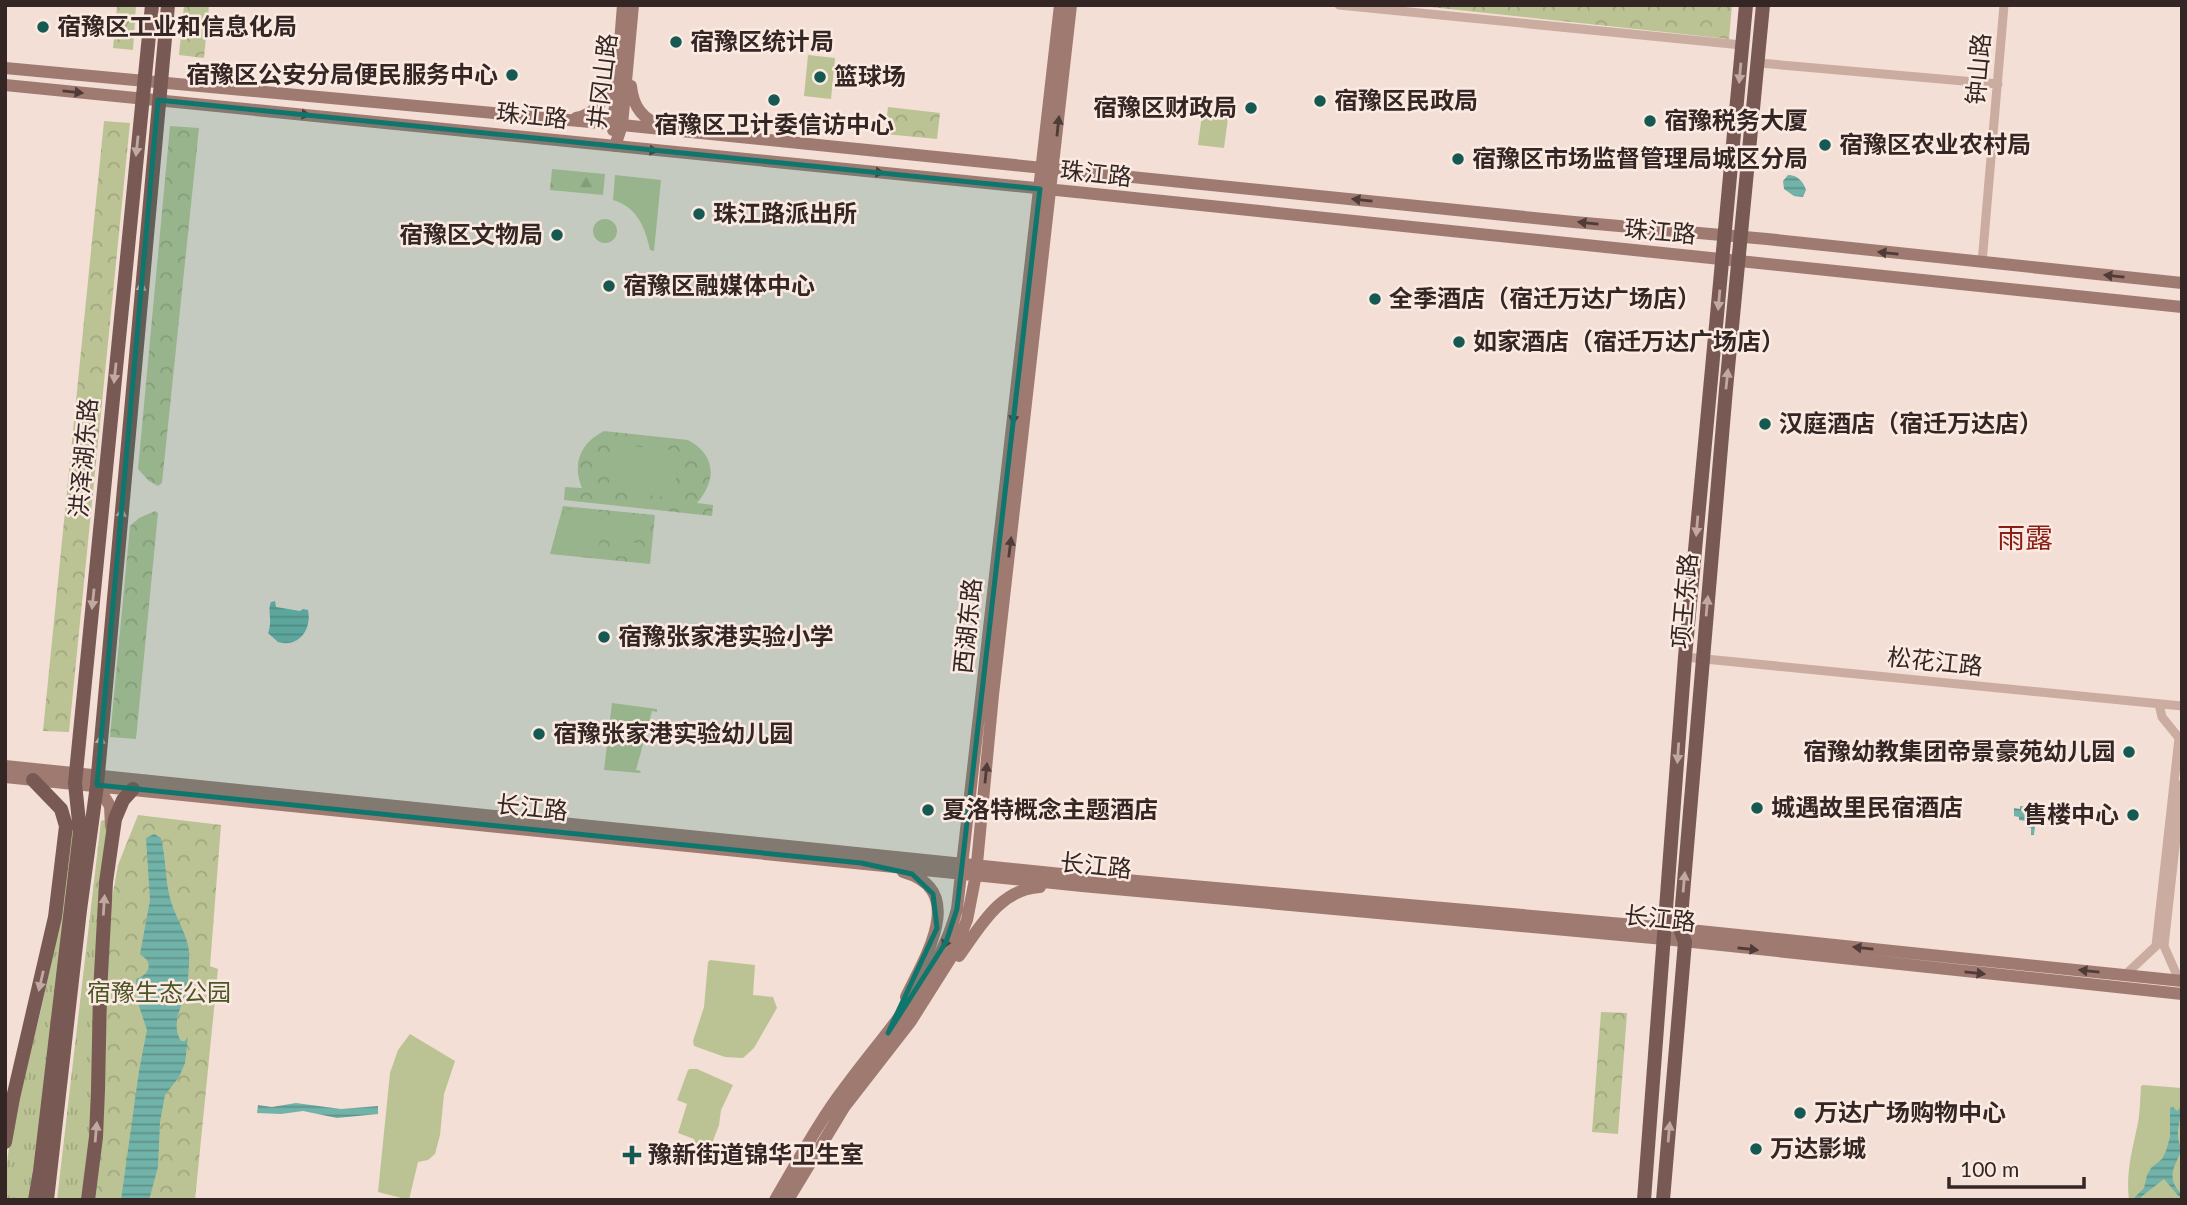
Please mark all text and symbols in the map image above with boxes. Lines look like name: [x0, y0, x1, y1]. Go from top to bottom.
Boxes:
place label: 宿豫区工业和信息化局: [57, 11, 297, 40]
marker: 宿豫区工业和信息化局: [35, 19, 51, 35]
place label: 宿豫区统计局: [690, 26, 834, 55]
street label: 井冈山路: [581, 31, 622, 130]
street label: 钟山路: [1960, 32, 1995, 106]
marker: 宿豫区统计局: [668, 34, 684, 50]
place label: 宿豫区公安分局便民服务中心: [186, 59, 498, 88]
place label: 篮球场: [834, 61, 906, 90]
one-way arrow: [1734, 62, 1745, 84]
marker: 宿豫区公安分局便民服务中心: [504, 67, 520, 83]
marker: 篮球场: [812, 69, 828, 85]
place label: 宿豫区民政局: [1334, 85, 1478, 114]
one-way arrow: [62, 87, 84, 98]
marker: 宿豫区卫计委信访中心: [766, 92, 782, 108]
place label: 宿豫区财政局: [1093, 92, 1237, 121]
marker: 宿豫区民政局: [1312, 93, 1328, 109]
street label: 珠江路: [495, 96, 569, 133]
marker: 宿豫区财政局: [1243, 100, 1259, 116]
place label: 宿豫税务大厦: [1664, 105, 1808, 134]
one-way arrow: [289, 109, 311, 120]
place label: 宿豫区卫计委信访中心: [654, 109, 894, 138]
marker: 宿豫税务大厦: [1642, 113, 1658, 129]
one-way arrow: [1053, 115, 1064, 137]
place label: 宿豫区农业农村局: [1839, 129, 2031, 158]
one-way arrow: [131, 135, 142, 157]
marker: 宿豫区农业农村局: [1817, 137, 1833, 153]
place label: 宿豫区市场监督管理局城区分局: [1472, 143, 1808, 172]
one-way arrow: [637, 144, 659, 155]
marker: 宿豫区市场监督管理局城区分局: [1450, 151, 1466, 167]
street label: 珠江路: [1059, 154, 1133, 191]
one-way arrow: [863, 167, 885, 178]
one-way arrow: [1351, 194, 1373, 205]
place label: 珠江路派出所: [713, 198, 857, 227]
marker: 珠江路派出所: [691, 206, 707, 222]
street label: 珠江路: [1623, 213, 1697, 248]
one-way arrow: [1577, 217, 1599, 228]
place label: 宿豫区文物局: [399, 219, 543, 248]
marker: 宿豫区文物局: [549, 227, 565, 243]
one-way arrow: [1876, 247, 1898, 258]
place label: 宿豫区融媒体中心: [623, 270, 815, 299]
one-way arrow: [2103, 270, 2125, 281]
marker: 宿豫区融媒体中心: [601, 278, 617, 294]
one-way arrow: [136, 280, 147, 302]
place label: 全季酒店（宿迁万达广场店）: [1389, 283, 1701, 312]
one-way arrow: [1713, 289, 1724, 311]
marker: 全季酒店（宿迁万达广场店）: [1367, 291, 1383, 307]
place label: 如家酒店（宿迁万达广场店）: [1473, 326, 1785, 355]
marker: 如家酒店（宿迁万达广场店）: [1451, 334, 1467, 350]
one-way arrow: [109, 362, 120, 384]
one-way arrow: [1722, 368, 1733, 390]
street label: 洪泽湖东路: [63, 397, 102, 519]
one-way arrow: [1008, 403, 1019, 425]
place label: 汉庭酒店（宿迁万达店）: [1779, 408, 2043, 437]
marker: 汉庭酒店（宿迁万达店）: [1757, 416, 1773, 432]
one-way arrow: [116, 507, 127, 529]
one-way arrow: [1692, 515, 1703, 537]
district label: 雨露: [1997, 520, 2053, 554]
one-way arrow: [1005, 536, 1016, 558]
street label: 项王东路: [1665, 552, 1702, 650]
street label: 西湖东路: [947, 577, 986, 675]
one-way arrow: [87, 588, 98, 610]
one-way arrow: [1702, 595, 1713, 617]
place label: 宿豫张家港实验小学: [618, 621, 834, 650]
marker: 宿豫张家港实验小学: [596, 629, 612, 645]
street label: 松花江路: [1886, 641, 1984, 680]
place label: 宿豫张家港实验幼儿园: [553, 718, 793, 747]
marker: 宿豫张家港实验幼儿园: [531, 726, 547, 742]
one-way arrow: [95, 734, 106, 756]
place label: 宿豫幼教集团帝景豪苑幼儿园: [1803, 736, 2115, 765]
one-way arrow: [1672, 742, 1683, 764]
marker: 宿豫幼教集团帝景豪苑幼儿园: [2121, 744, 2137, 760]
one-way arrow: [980, 762, 991, 784]
street label: 长江路: [495, 788, 569, 825]
place label: 城遇故里民宿酒店: [1771, 792, 1963, 821]
place label: 夏洛特概念主题酒店: [942, 794, 1158, 823]
place label: 售楼中心: [2023, 799, 2119, 828]
marker: 城遇故里民宿酒店: [1749, 800, 1765, 816]
marker: 夏洛特概念主题酒店: [920, 802, 936, 818]
marker: 售楼中心: [2125, 807, 2141, 823]
street label: 长江路: [1059, 846, 1133, 883]
one-way arrow: [1679, 870, 1690, 892]
one-way arrow: [99, 893, 110, 915]
street label: 长江路: [1623, 899, 1697, 936]
one-way arrow: [941, 928, 952, 949]
one-way arrow: [1852, 943, 1874, 954]
one-way arrow: [1738, 944, 1760, 955]
one-way arrow: [2078, 965, 2100, 976]
one-way arrow: [1964, 967, 1986, 978]
one-way arrow: [35, 970, 46, 992]
park label: 宿豫生态公园: [87, 977, 231, 1006]
place label: 万达广场购物中心: [1814, 1097, 2006, 1126]
marker: 万达广场购物中心: [1792, 1105, 1808, 1121]
one-way arrow: [91, 1121, 102, 1143]
one-way arrow: [1664, 1121, 1675, 1143]
place label: 万达影城: [1770, 1133, 1866, 1162]
place label: 豫新街道锦华卫生室: [648, 1139, 864, 1168]
marker: 万达影城: [1748, 1141, 1764, 1157]
marker: 豫新街道锦华卫生室: [622, 1145, 642, 1165]
scale bar: [1949, 1146, 2084, 1190]
text: 100 m: [1960, 1156, 2019, 1181]

